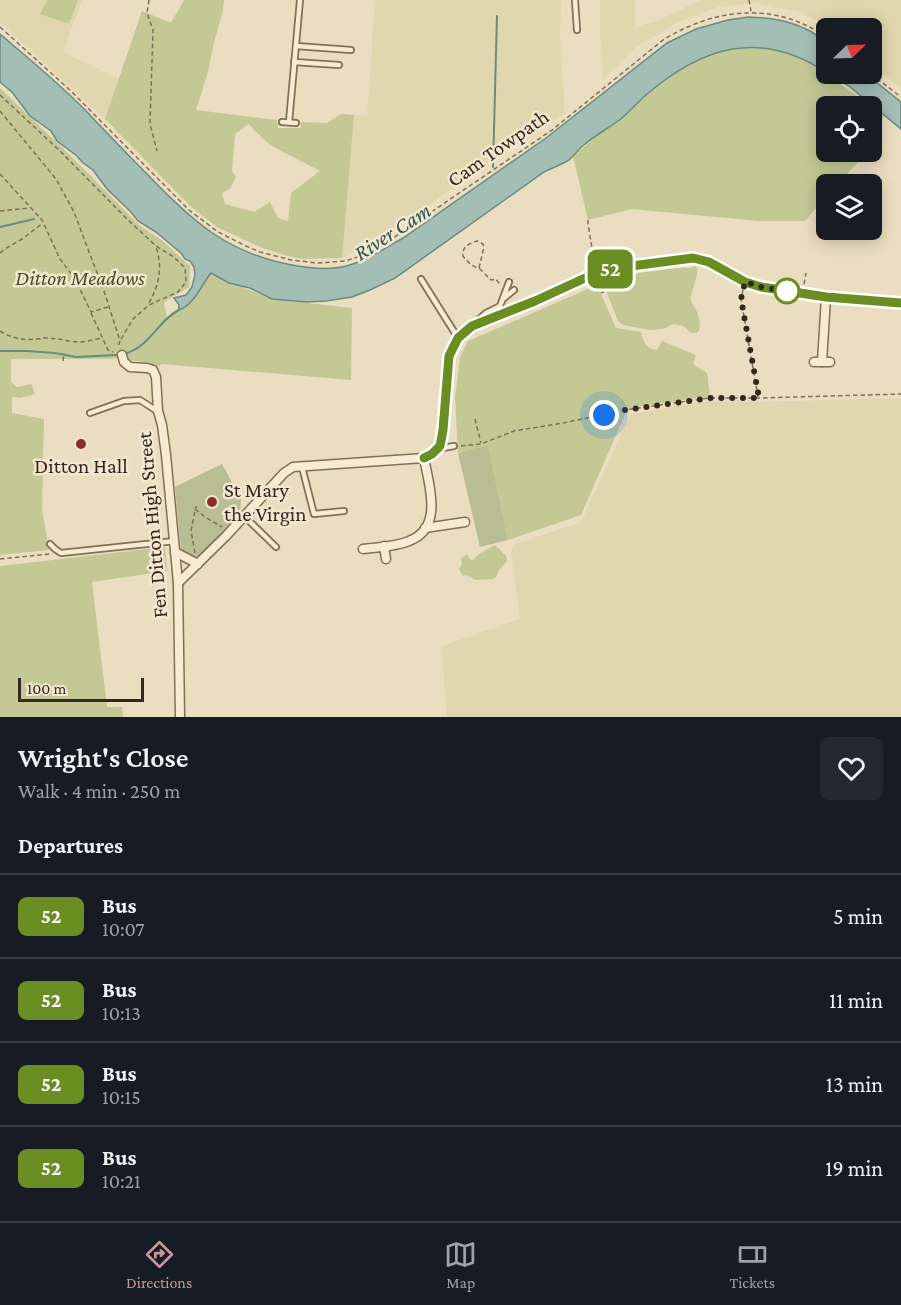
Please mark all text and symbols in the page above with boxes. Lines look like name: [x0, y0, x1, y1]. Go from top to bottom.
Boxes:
north arrow: [816, 18, 882, 84]
map controls: [816, 18, 882, 240]
button: locate: [816, 96, 882, 162]
street label: Cam Towpath: [443, 104, 553, 192]
button: layers: [816, 174, 882, 240]
water label: River Cam: [349, 197, 435, 265]
line badge: 52: [583, 250, 637, 288]
text: 52: [600, 257, 620, 281]
park label: Ditton Meadows: [15, 266, 145, 290]
unlabelled marker: [774, 278, 800, 304]
your location: [589, 400, 619, 430]
street label: Fen Ditton High Street: [132, 430, 172, 619]
marker: Ditton Hall: [74, 437, 88, 451]
place label: Ditton Hall: [34, 454, 128, 478]
place label: St Mary the Virgin: [224, 478, 307, 526]
marker: St Mary the Virgin: [205, 495, 219, 509]
scale bar: [18, 675, 144, 702]
text: 100 m: [27, 680, 66, 697]
button: heart: [820, 737, 883, 800]
text: Wright's Close: [18, 742, 188, 773]
text: Walk · 4 min · 250 m: [18, 780, 180, 802]
text: Departures: [18, 833, 123, 858]
text: Bus: [102, 893, 136, 918]
text: 52: [41, 904, 61, 928]
text: 5 min: [833, 904, 883, 929]
text: 10:07: [102, 918, 145, 940]
text: Bus: [102, 977, 136, 1002]
text: 52: [41, 988, 61, 1012]
text: 11 min: [829, 988, 883, 1013]
text: 10:13: [102, 1002, 141, 1024]
text: Bus: [102, 1061, 136, 1086]
text: 52: [41, 1072, 61, 1096]
text: 13 min: [826, 1072, 883, 1097]
text: 10:15: [102, 1086, 141, 1108]
text: Bus: [102, 1145, 136, 1170]
text: 52: [41, 1156, 61, 1180]
text: 19 min: [825, 1156, 883, 1181]
text: 10:21: [102, 1170, 141, 1192]
tab: Directions: [126, 1238, 192, 1291]
tab: Map: [444, 1238, 477, 1291]
tab: Tickets: [729, 1238, 775, 1291]

